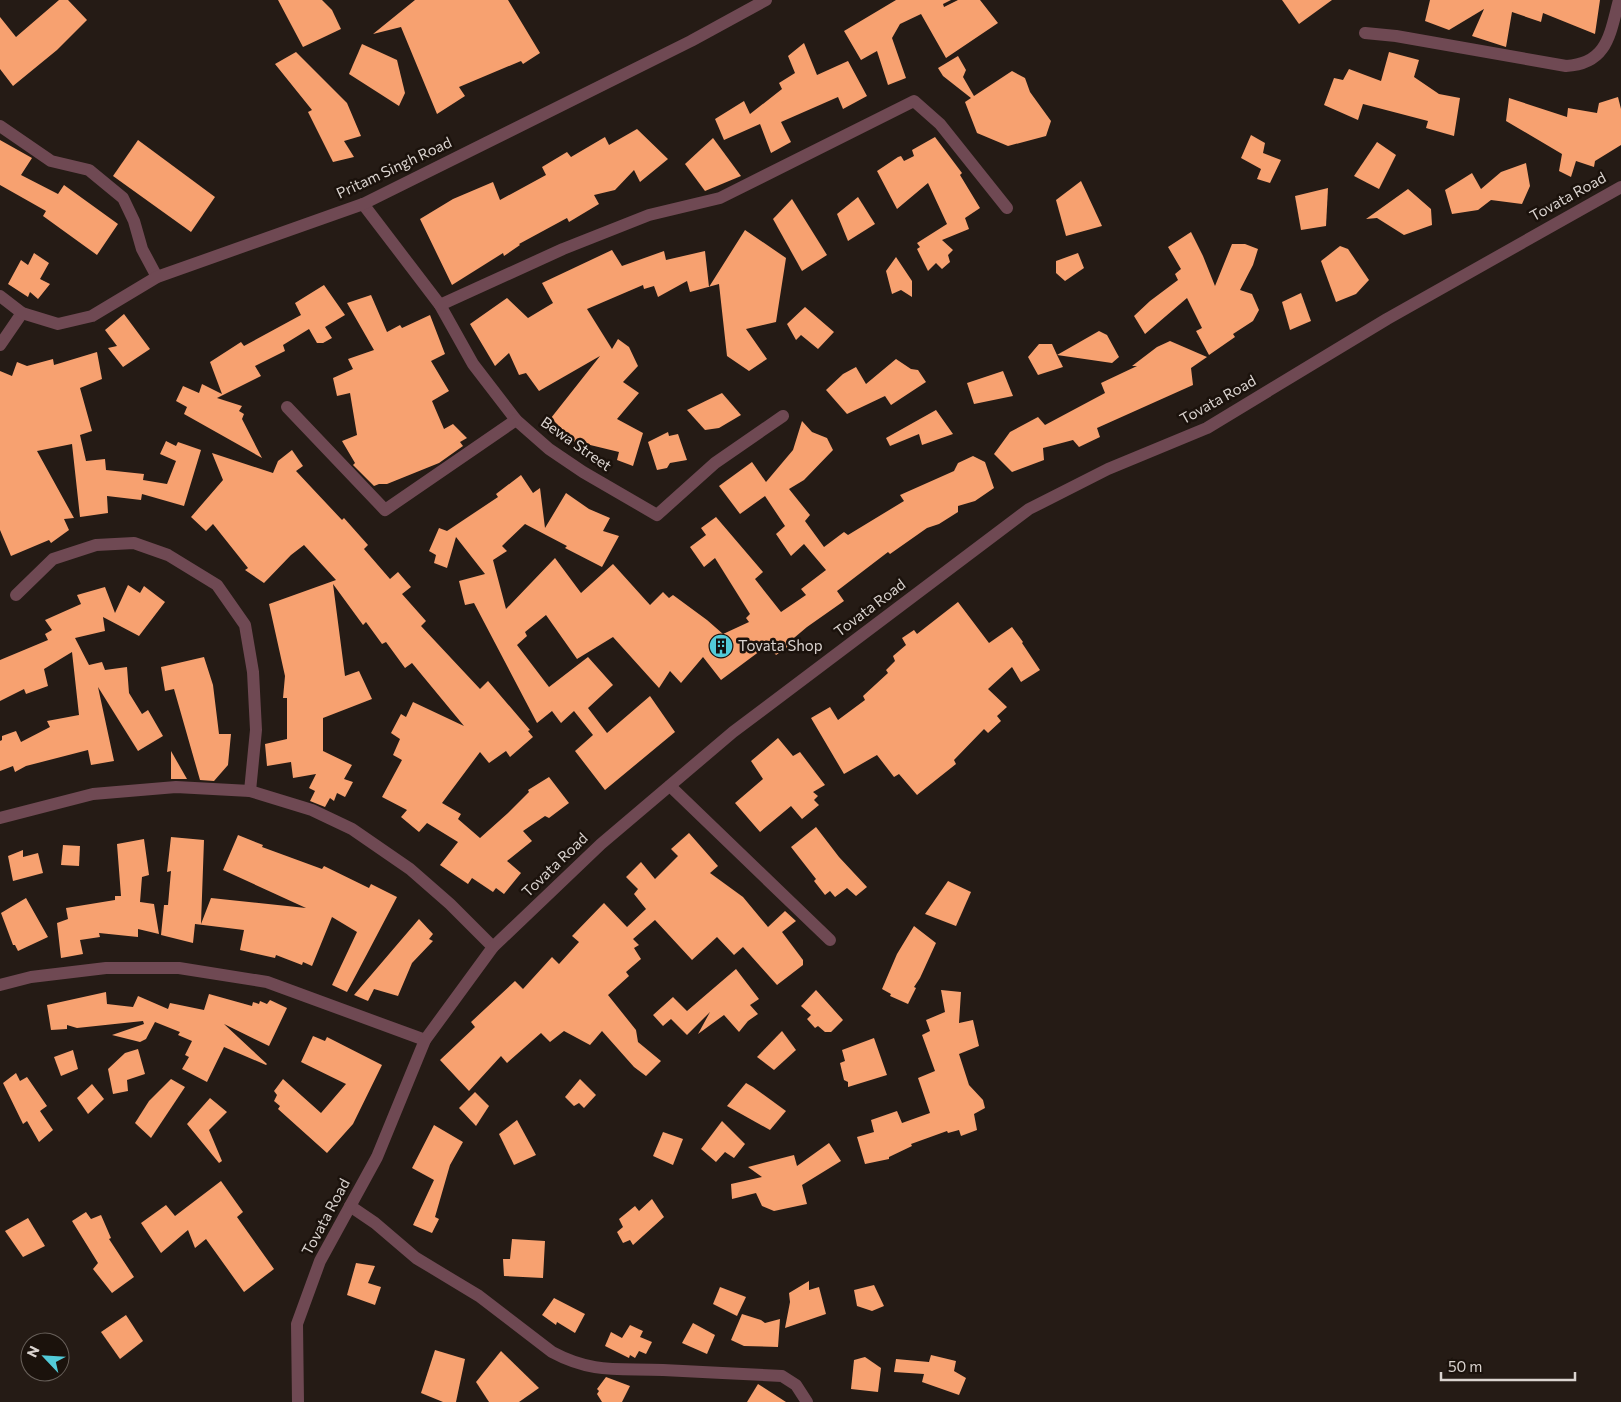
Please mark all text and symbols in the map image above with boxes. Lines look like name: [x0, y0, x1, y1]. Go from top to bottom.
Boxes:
street label: Pritam Singh Road: [333, 133, 454, 202]
street label: Tovata Road: [1526, 168, 1609, 224]
street label: Tovata Road: [1176, 371, 1259, 427]
street label: Bewa Street: [538, 412, 615, 474]
street label: Tovata Road: [830, 575, 909, 640]
building icon: Tovata Shop: [708, 633, 734, 659]
place label: Tovata Shop: [738, 636, 823, 654]
street label: Tovata Road: [518, 828, 591, 900]
street label: Tovata Road: [297, 1175, 353, 1258]
north arrow: [20, 1332, 70, 1382]
text: N: [23, 1343, 43, 1360]
scale bar: [1441, 1350, 1575, 1382]
text: 50 m: [1448, 1357, 1482, 1375]

